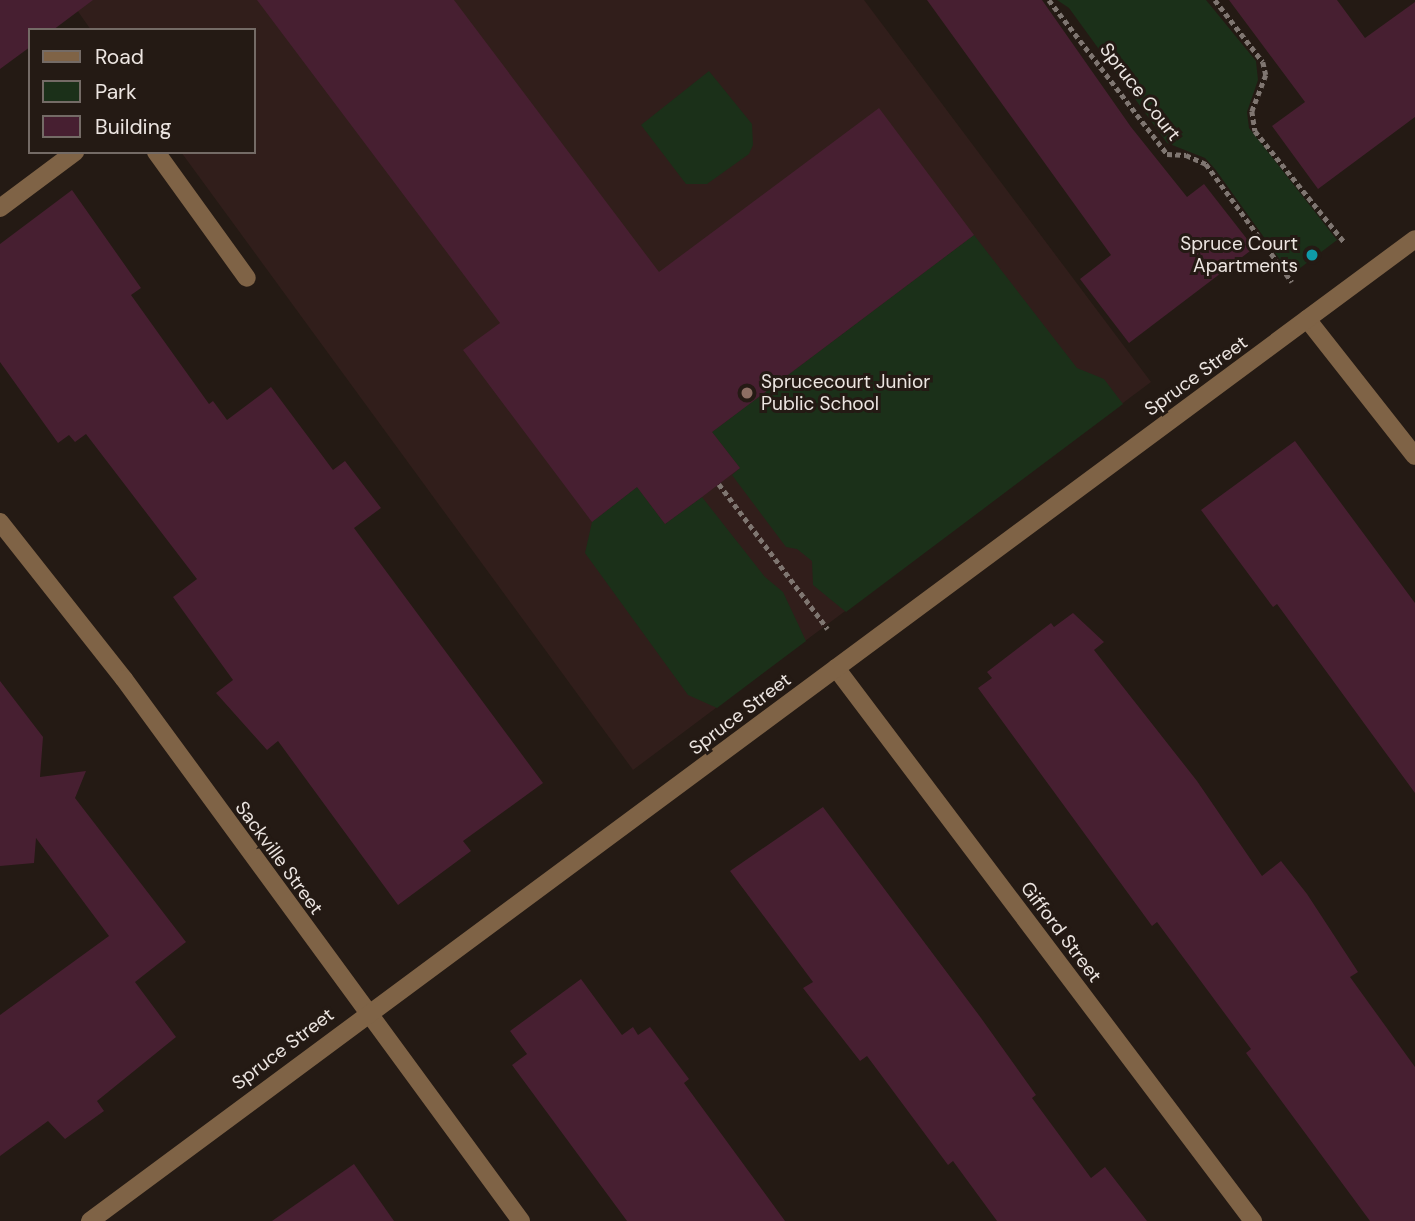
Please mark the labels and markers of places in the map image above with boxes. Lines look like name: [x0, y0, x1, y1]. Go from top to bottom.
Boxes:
place label: Spruce Court Apartments: [1180, 233, 1298, 277]
marker: Spruce Court Apartments: [1304, 247, 1320, 263]
place label: Sprucecourt Junior Public School: [761, 371, 930, 415]
marker: Sprucecourt Junior Public School: [739, 385, 755, 401]

